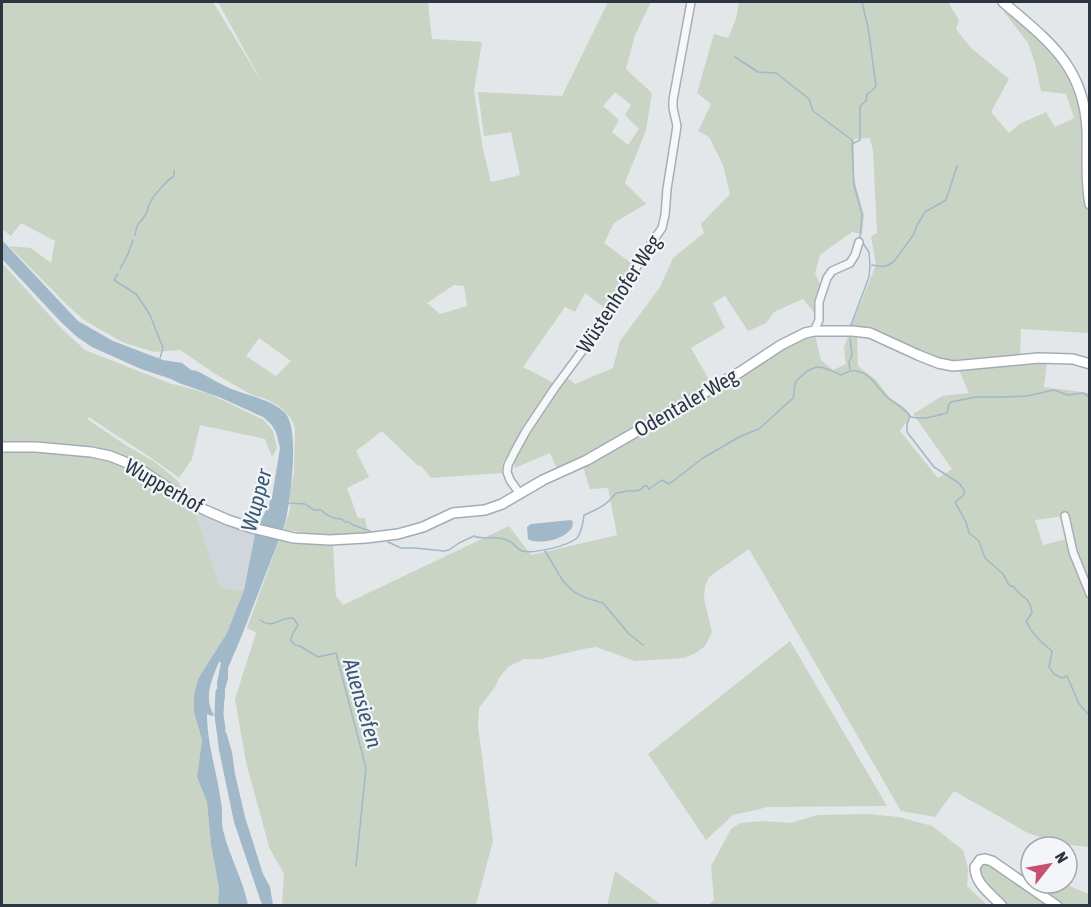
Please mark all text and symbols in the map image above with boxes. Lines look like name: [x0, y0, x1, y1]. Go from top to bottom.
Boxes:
street label: Wüstenhofer Weg: [571, 230, 665, 357]
street label: Odentaler Weg: [630, 363, 741, 441]
street label: Wupperhof: [121, 453, 208, 517]
water label: Wupper: [235, 464, 277, 534]
water label: Auensiefen: [338, 654, 388, 751]
north arrow: [1019, 835, 1079, 895]
text: N: [1052, 849, 1072, 866]

